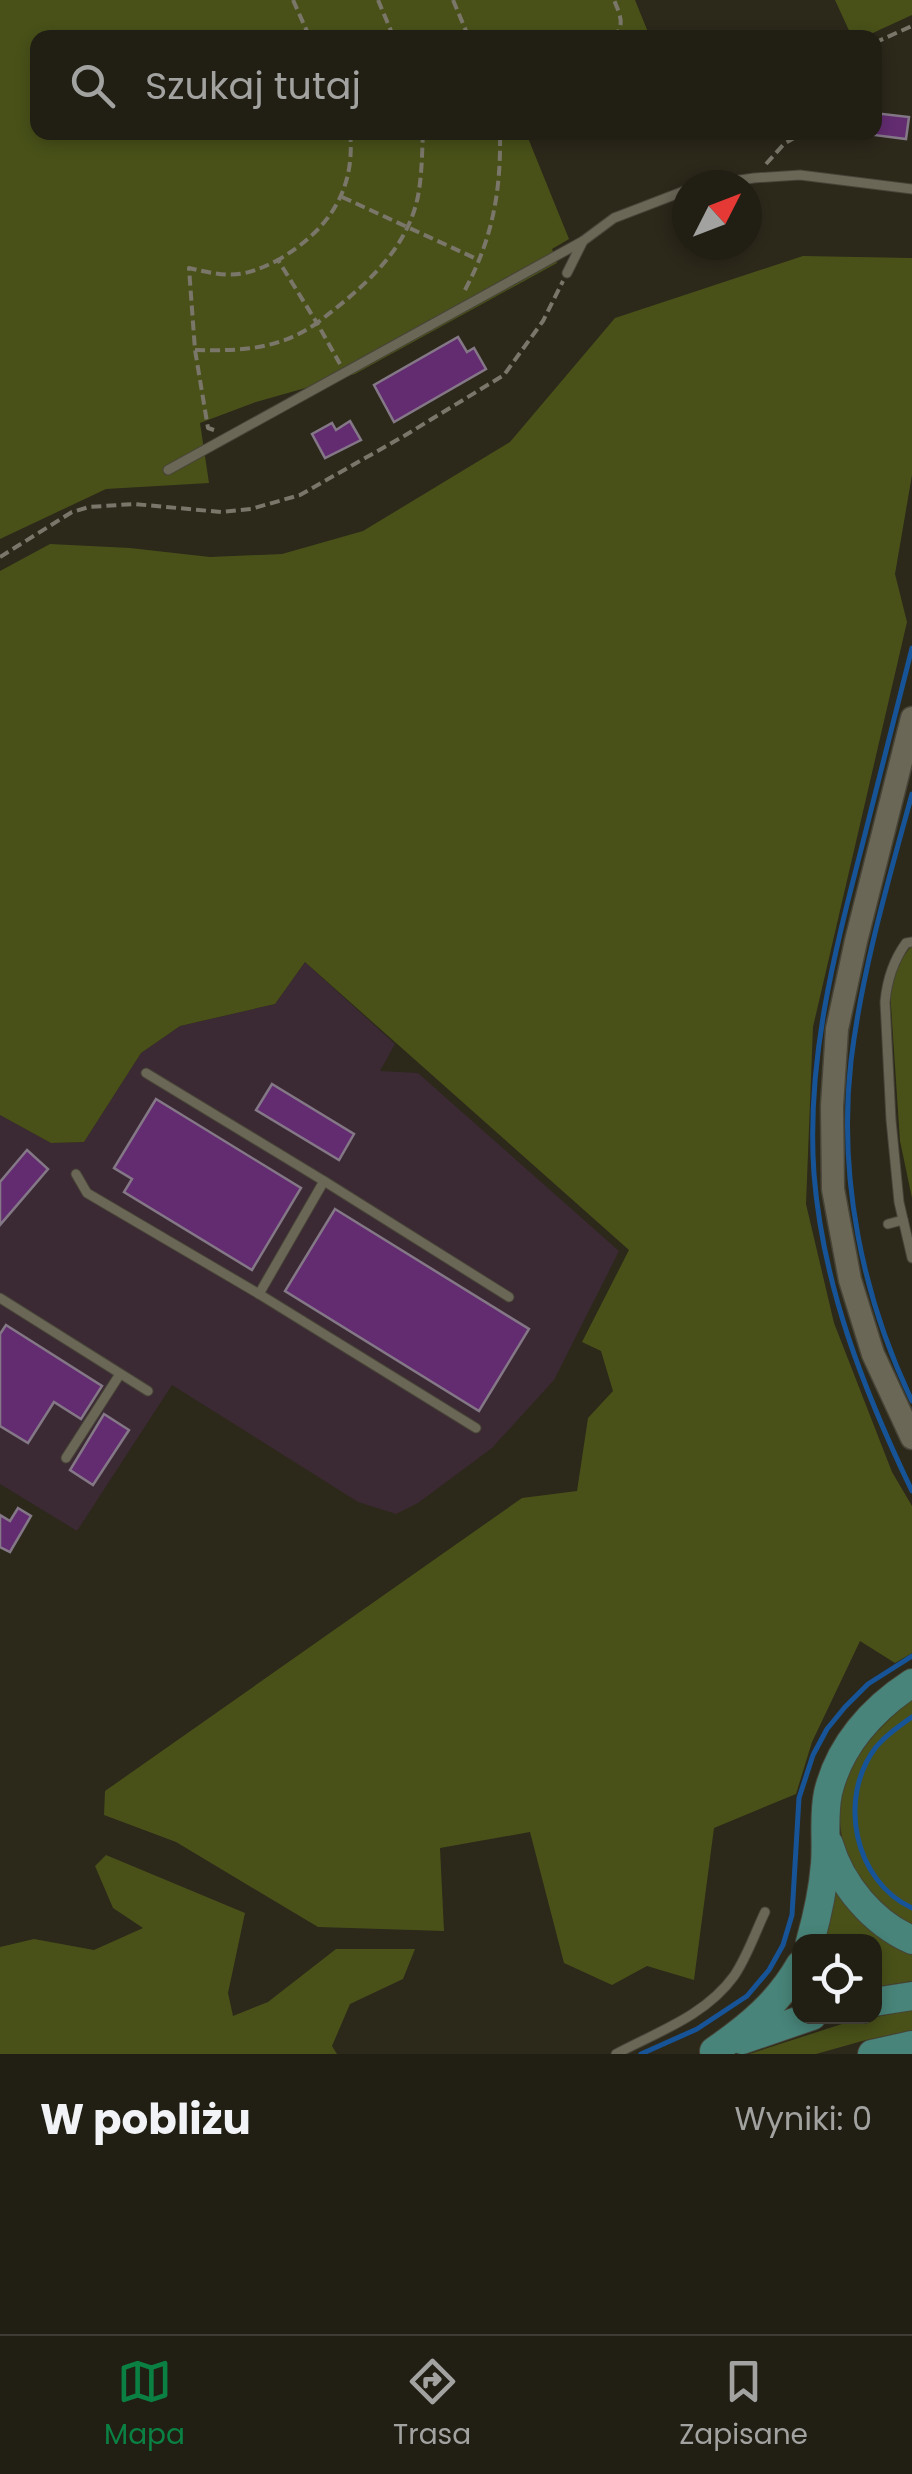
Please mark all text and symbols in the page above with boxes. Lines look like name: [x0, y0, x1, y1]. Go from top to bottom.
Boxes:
search box: [30, 30, 882, 140]
icon: search: [65, 58, 120, 113]
text: Szukaj tutaj: [145, 59, 361, 112]
north arrow: [672, 170, 762, 260]
map controls: [792, 1934, 882, 2024]
button: locate: [792, 1934, 882, 2024]
text: W pobliżu: [40, 2090, 251, 2149]
text: Wyniki: 0: [735, 2096, 872, 2141]
tab: Mapa: [104, 2354, 185, 2456]
tab: Trasa: [393, 2354, 471, 2456]
tab: Zapisane: [679, 2354, 808, 2456]

